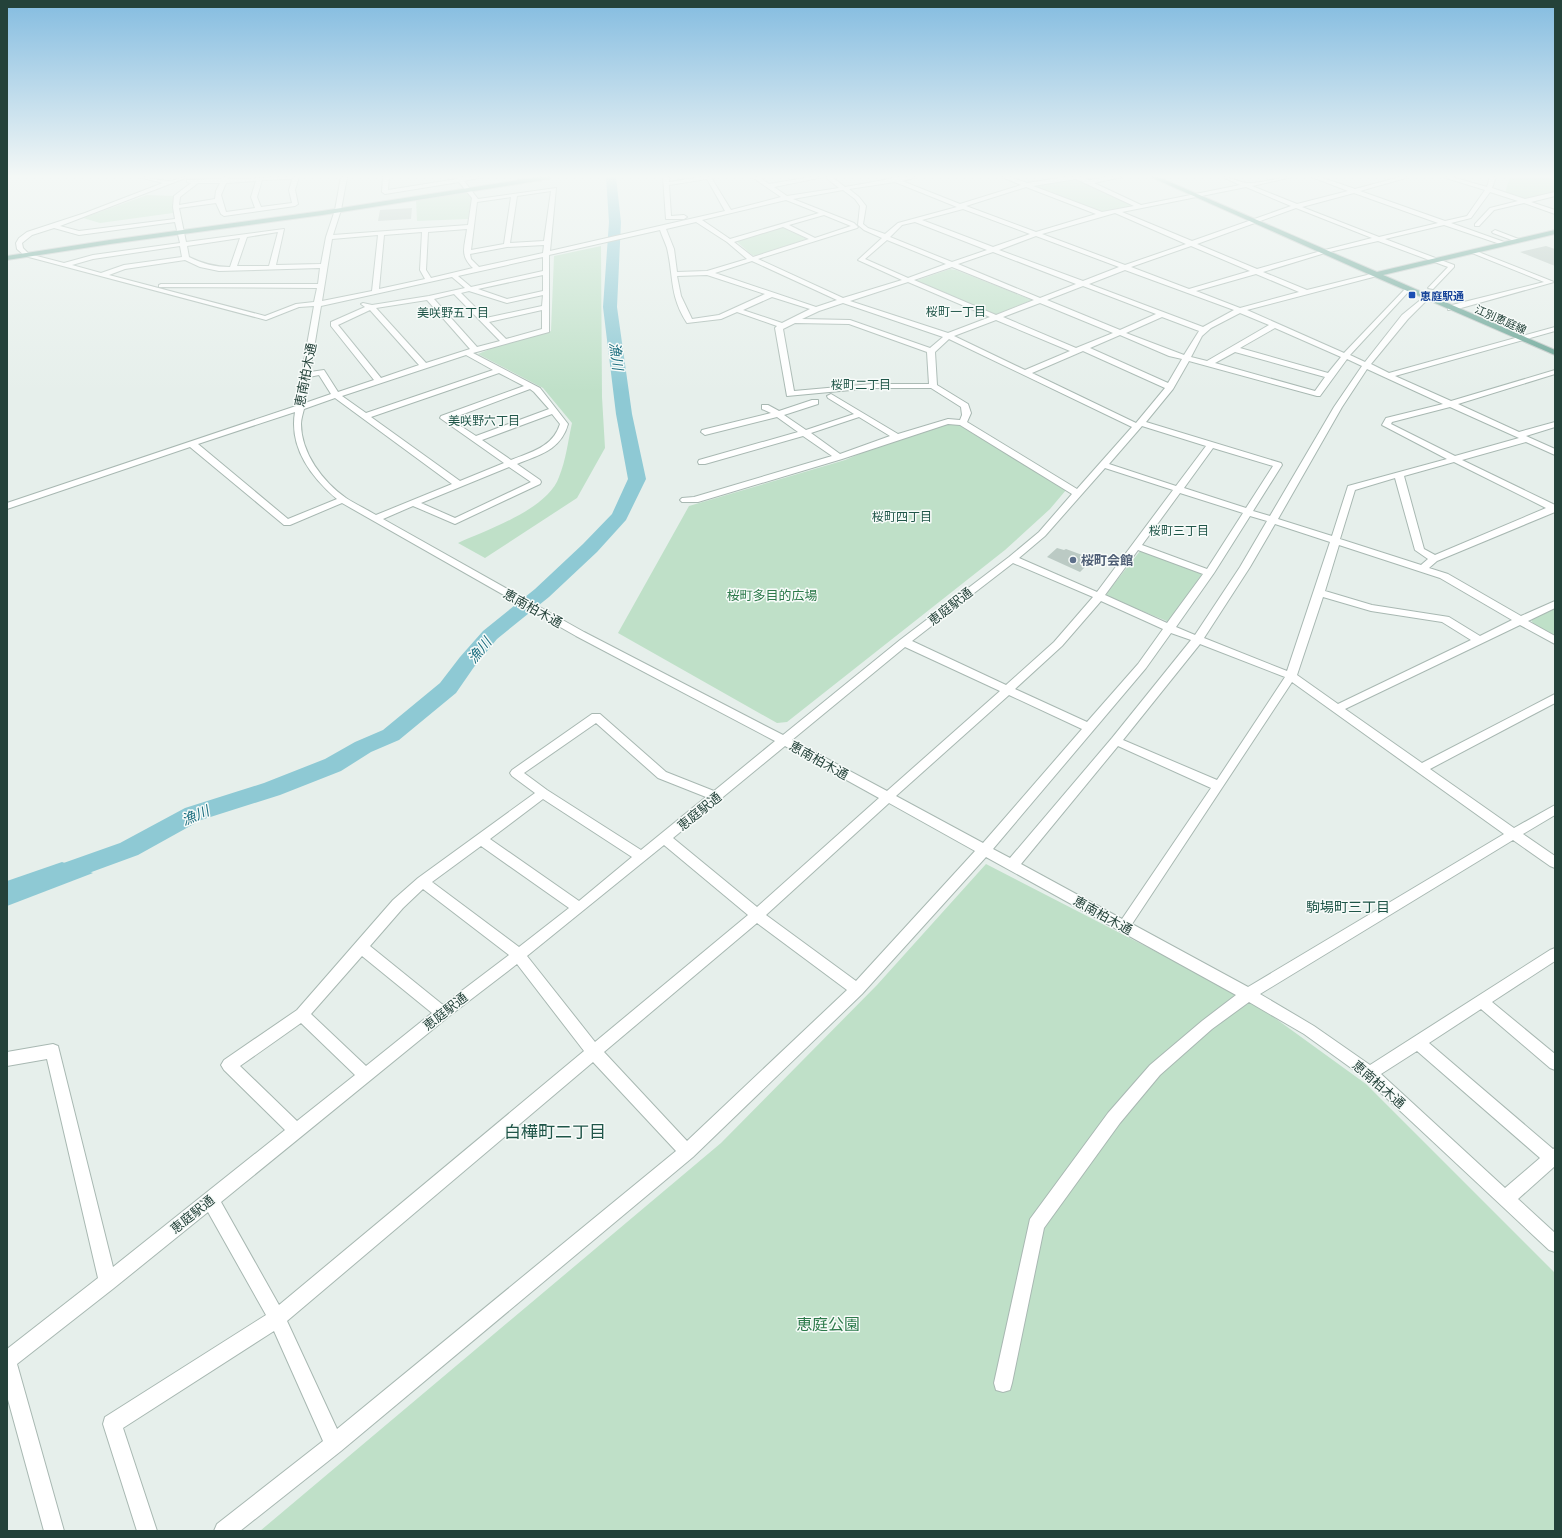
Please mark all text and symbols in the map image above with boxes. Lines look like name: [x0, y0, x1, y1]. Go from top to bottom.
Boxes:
place label: 恵庭駅通: [1420, 289, 1464, 302]
marker: 恵庭駅通: [1407, 290, 1417, 300]
street label: 江別恵庭線: [1473, 302, 1529, 336]
district label: 桜町一丁目: [926, 304, 986, 319]
district label: 美咲野五丁目: [417, 305, 489, 320]
water label: 漁川: [607, 341, 627, 373]
street label: 恵南柏木通: [291, 342, 319, 408]
district label: 桜町二丁目: [831, 377, 891, 392]
district label: 美咲野六丁目: [448, 413, 520, 428]
district label: 桜町四丁目: [872, 509, 932, 524]
district label: 桜町三丁目: [1149, 523, 1209, 538]
place label: 桜町会館: [1081, 552, 1133, 568]
marker: 桜町会館: [1068, 555, 1078, 565]
street label: 恵庭駅通: [925, 584, 975, 628]
street label: 恵南柏木通: [501, 585, 565, 631]
park label: 桜町多目的広場: [726, 587, 818, 603]
water label: 漁川: [464, 632, 496, 666]
street label: 恵南柏木通: [787, 737, 851, 783]
street label: 恵庭駅通: [674, 788, 724, 834]
water label: 漁川: [179, 801, 213, 828]
street label: 恵南柏木通: [1071, 892, 1135, 938]
district label: 駒場町三丁目: [1306, 898, 1390, 915]
street label: 恵庭駅通: [420, 989, 470, 1033]
street label: 恵南柏木通: [1349, 1057, 1409, 1111]
district label: 白樺町二丁目: [504, 1121, 606, 1142]
street label: 恵庭駅通: [167, 1191, 217, 1237]
park label: 恵庭公園: [796, 1314, 860, 1334]

